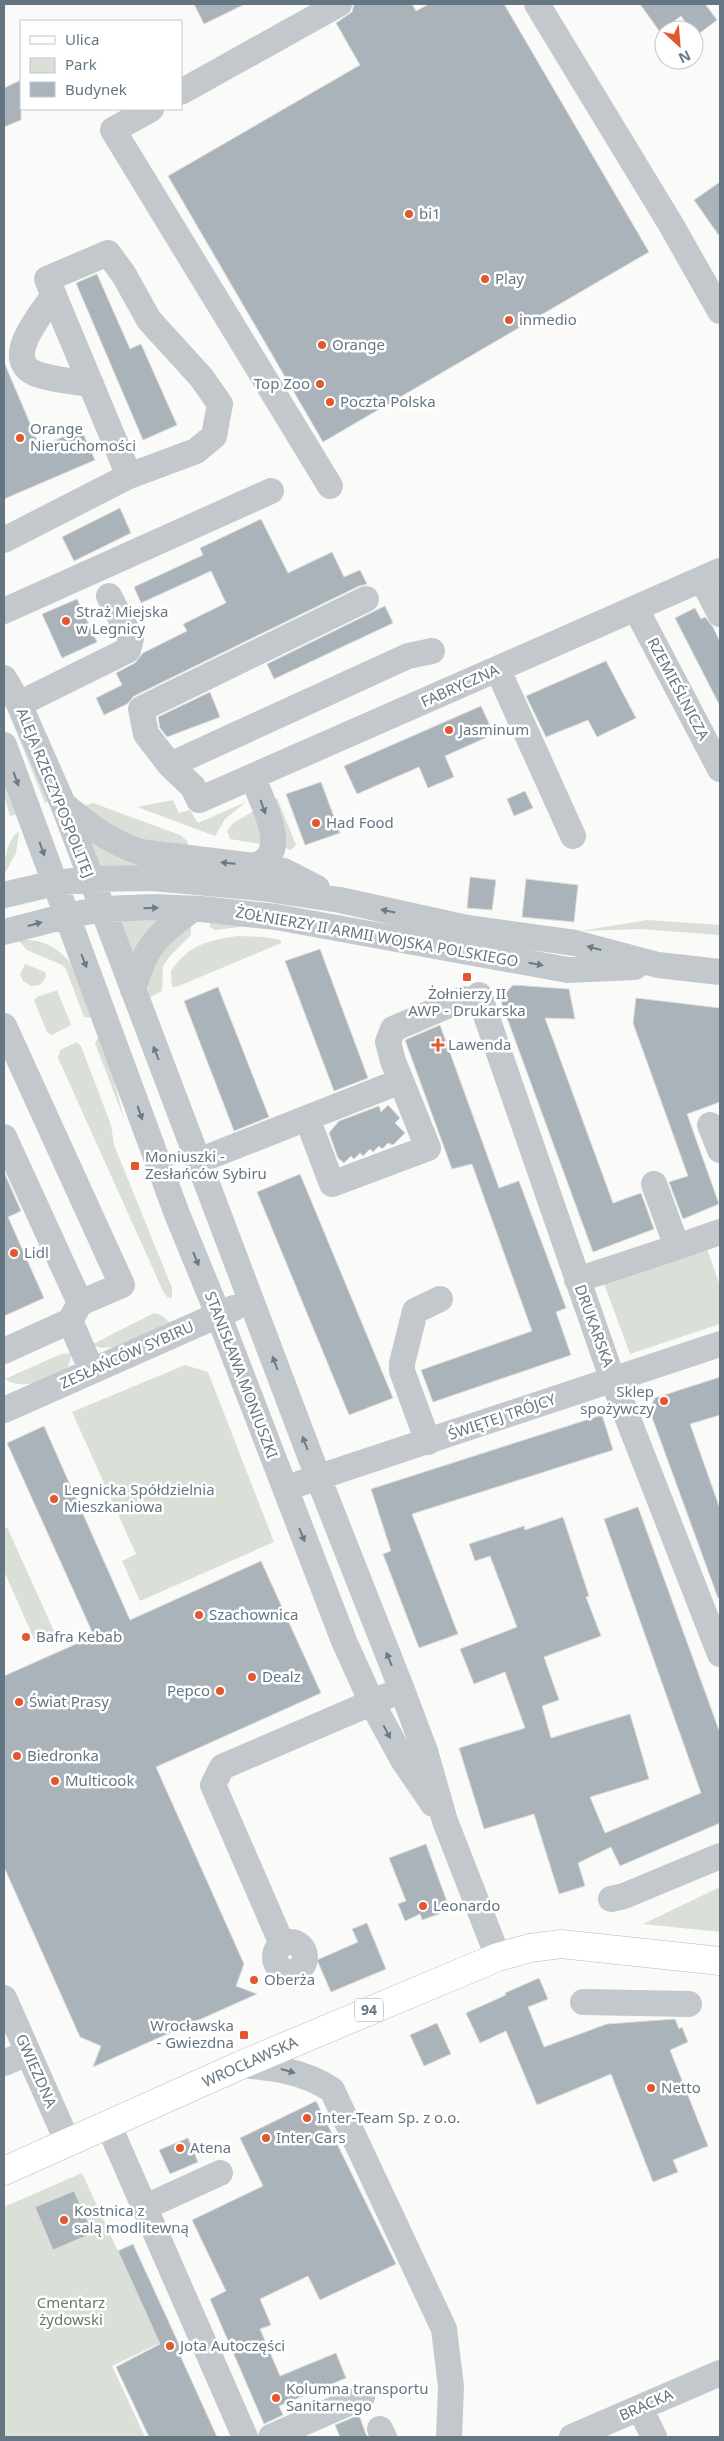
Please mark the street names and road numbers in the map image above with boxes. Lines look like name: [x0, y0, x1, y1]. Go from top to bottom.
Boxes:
street label: RZEMIEŚLNICZA: [643, 634, 715, 744]
street label: FABRYCZNA: [417, 659, 502, 711]
street label: ALEJA RZECZYPOSPOLITEJ: [13, 705, 99, 881]
street label: ŻOŁNIERZY II ARMII WOJSKA POLSKIEGO: [234, 901, 520, 971]
street label: DRUKARSKA: [571, 1282, 619, 1370]
street label: STANISŁAWA MONIUSZKI: [201, 1288, 283, 1461]
street label: ZESŁAŃCÓW SYBIRU: [57, 1316, 197, 1393]
street label: ŚWIĘTEJ TRÓJCY: [445, 1388, 559, 1444]
road number: 94: [355, 1998, 383, 2022]
street label: GWIEZDNA: [12, 2031, 62, 2111]
street label: WROCŁAWSKA: [199, 2031, 301, 2091]
street label: BRACKA: [616, 2383, 676, 2425]

